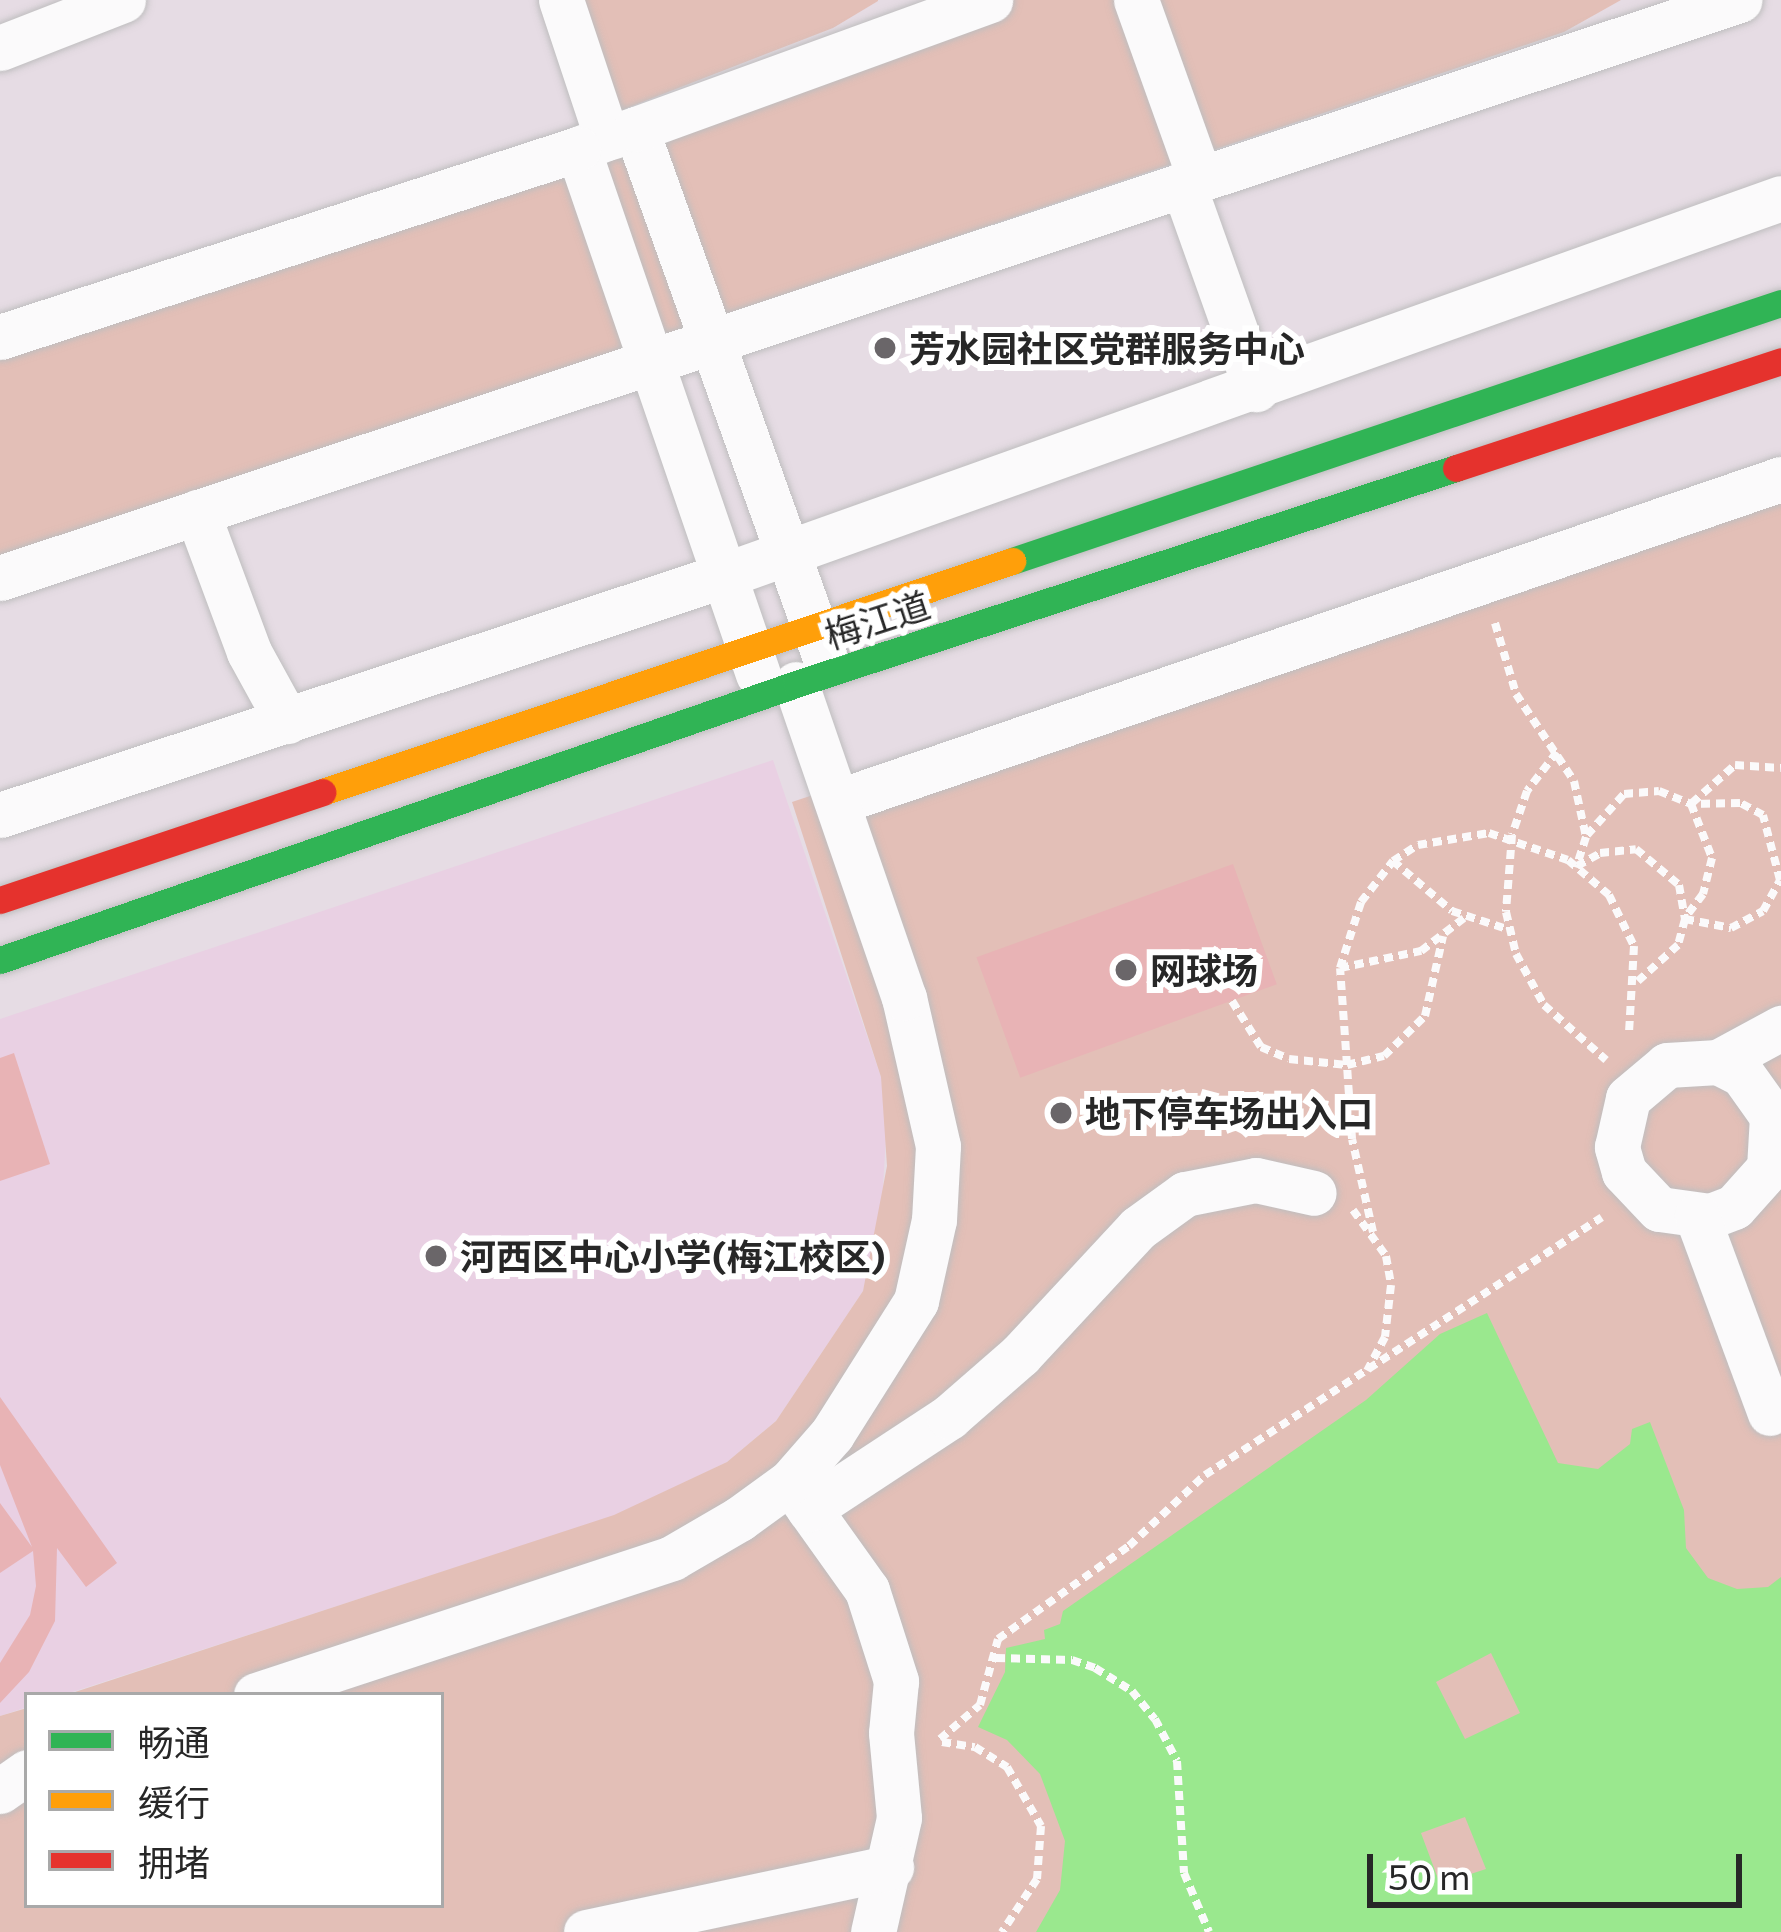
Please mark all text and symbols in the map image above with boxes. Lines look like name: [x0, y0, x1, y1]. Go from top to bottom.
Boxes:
place label: 芳水园社区党群服务中心: [909, 326, 1305, 370]
marker: 芳水园社区党群服务中心: [872, 335, 898, 361]
street label: 梅江道: [819, 582, 935, 656]
place label: 网球场: [1150, 948, 1258, 992]
marker: 网球场: [1113, 957, 1139, 983]
place label: 地下停车场出入口: [1085, 1091, 1373, 1135]
marker: 地下停车场出入口: [1048, 1100, 1074, 1126]
place label: 河西区中心小学(梅江校区): [460, 1234, 886, 1278]
marker: 河西区中心小学(梅江校区): [423, 1243, 449, 1269]
legend: [24, 1692, 444, 1908]
text: 畅通: [138, 1719, 210, 1763]
text: 缓行: [138, 1779, 210, 1823]
scale bar: [1373, 1830, 1748, 1904]
text: 拥堵: [138, 1839, 210, 1883]
text: 50 m: [1388, 1853, 1470, 1897]

